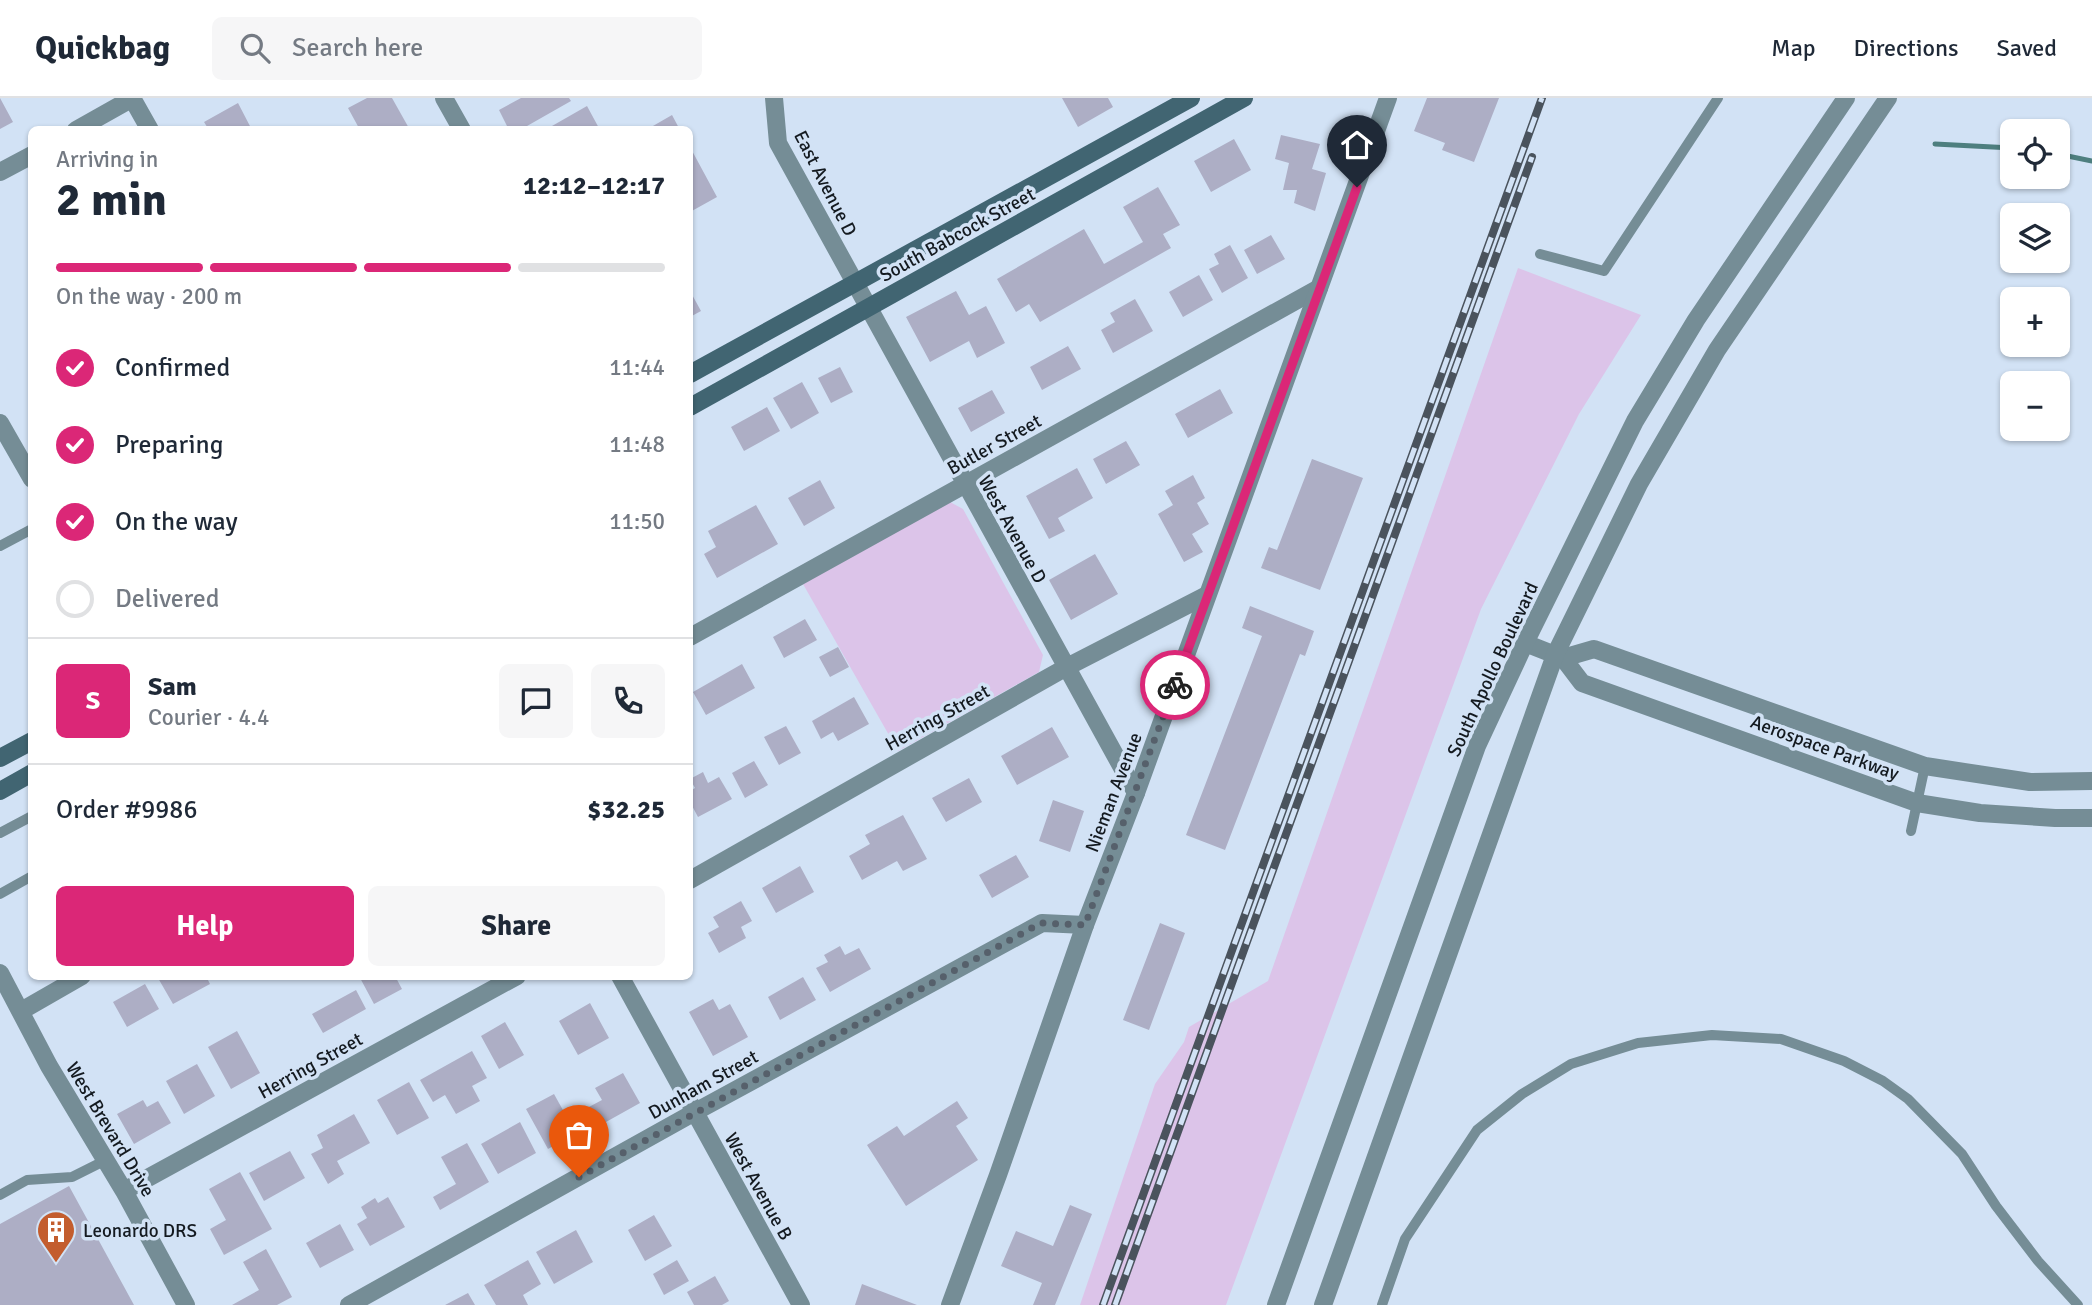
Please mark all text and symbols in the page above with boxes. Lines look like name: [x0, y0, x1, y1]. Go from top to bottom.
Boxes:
search box: [212, 17, 702, 80]
text: Quickbag: [35, 28, 170, 69]
icon: search: [236, 29, 274, 67]
text: Search here: [292, 32, 423, 64]
text: Map: [1771, 33, 1816, 63]
text: Directions: [1854, 33, 1959, 63]
text: Saved: [1997, 33, 2057, 63]
pin: [1327, 115, 1387, 187]
map controls: [2000, 119, 2070, 441]
button: locate: [2000, 119, 2070, 189]
icon: home: [1338, 126, 1376, 164]
street label: East Avenue D: [788, 127, 862, 240]
text: Arriving in: [56, 145, 158, 174]
text: 12:12–12:17: [523, 170, 665, 202]
text: 2 min: [56, 172, 167, 228]
street label: South Babcock Street: [876, 182, 1040, 288]
button: layers: [2000, 203, 2070, 273]
text: On the way · 200 m: [56, 282, 242, 311]
button: +: [2000, 287, 2070, 357]
icon: check: [56, 349, 94, 387]
text: Confirmed: [115, 352, 230, 384]
text: 11:44: [609, 353, 665, 382]
button: −: [2000, 371, 2070, 441]
street label: Butler Street: [943, 409, 1046, 481]
icon: check: [56, 426, 94, 464]
text: Preparing: [115, 429, 223, 461]
text: 11:48: [609, 430, 665, 459]
street label: West Avenue D: [973, 471, 1052, 588]
icon: check: [56, 503, 94, 541]
text: On the way: [115, 506, 238, 538]
text: 11:50: [609, 507, 665, 536]
street label: South Apollo Boulevard: [1442, 578, 1544, 761]
text: Delivered: [115, 583, 220, 615]
courier: [1140, 650, 1210, 720]
button: chat: [499, 664, 573, 738]
button: phone: [591, 664, 665, 738]
icon: bike: [1156, 666, 1194, 704]
text: Sam: [148, 671, 197, 703]
street label: Herring Street: [881, 679, 994, 756]
text: S: [86, 685, 100, 717]
text: Courier · 4.4: [148, 703, 269, 732]
street label: Aerospace Parkway: [1747, 710, 1902, 786]
street label: Nieman Avenue: [1080, 729, 1148, 856]
text: Order #9986: [56, 794, 197, 826]
text: $32.25: [587, 794, 665, 826]
button: Help: [56, 886, 354, 966]
button: Share: [368, 886, 665, 966]
street label: Herring Street: [254, 1027, 367, 1104]
street label: Dunham Street: [644, 1045, 763, 1125]
street label: West Brevard Drive: [60, 1058, 160, 1201]
pin: [549, 1105, 609, 1177]
icon: bag: [560, 1116, 598, 1154]
street label: West Avenue B: [719, 1129, 798, 1244]
building icon: Leonardo DRS: [35, 1209, 77, 1264]
place label: Leonardo DRS: [83, 1219, 197, 1243]

